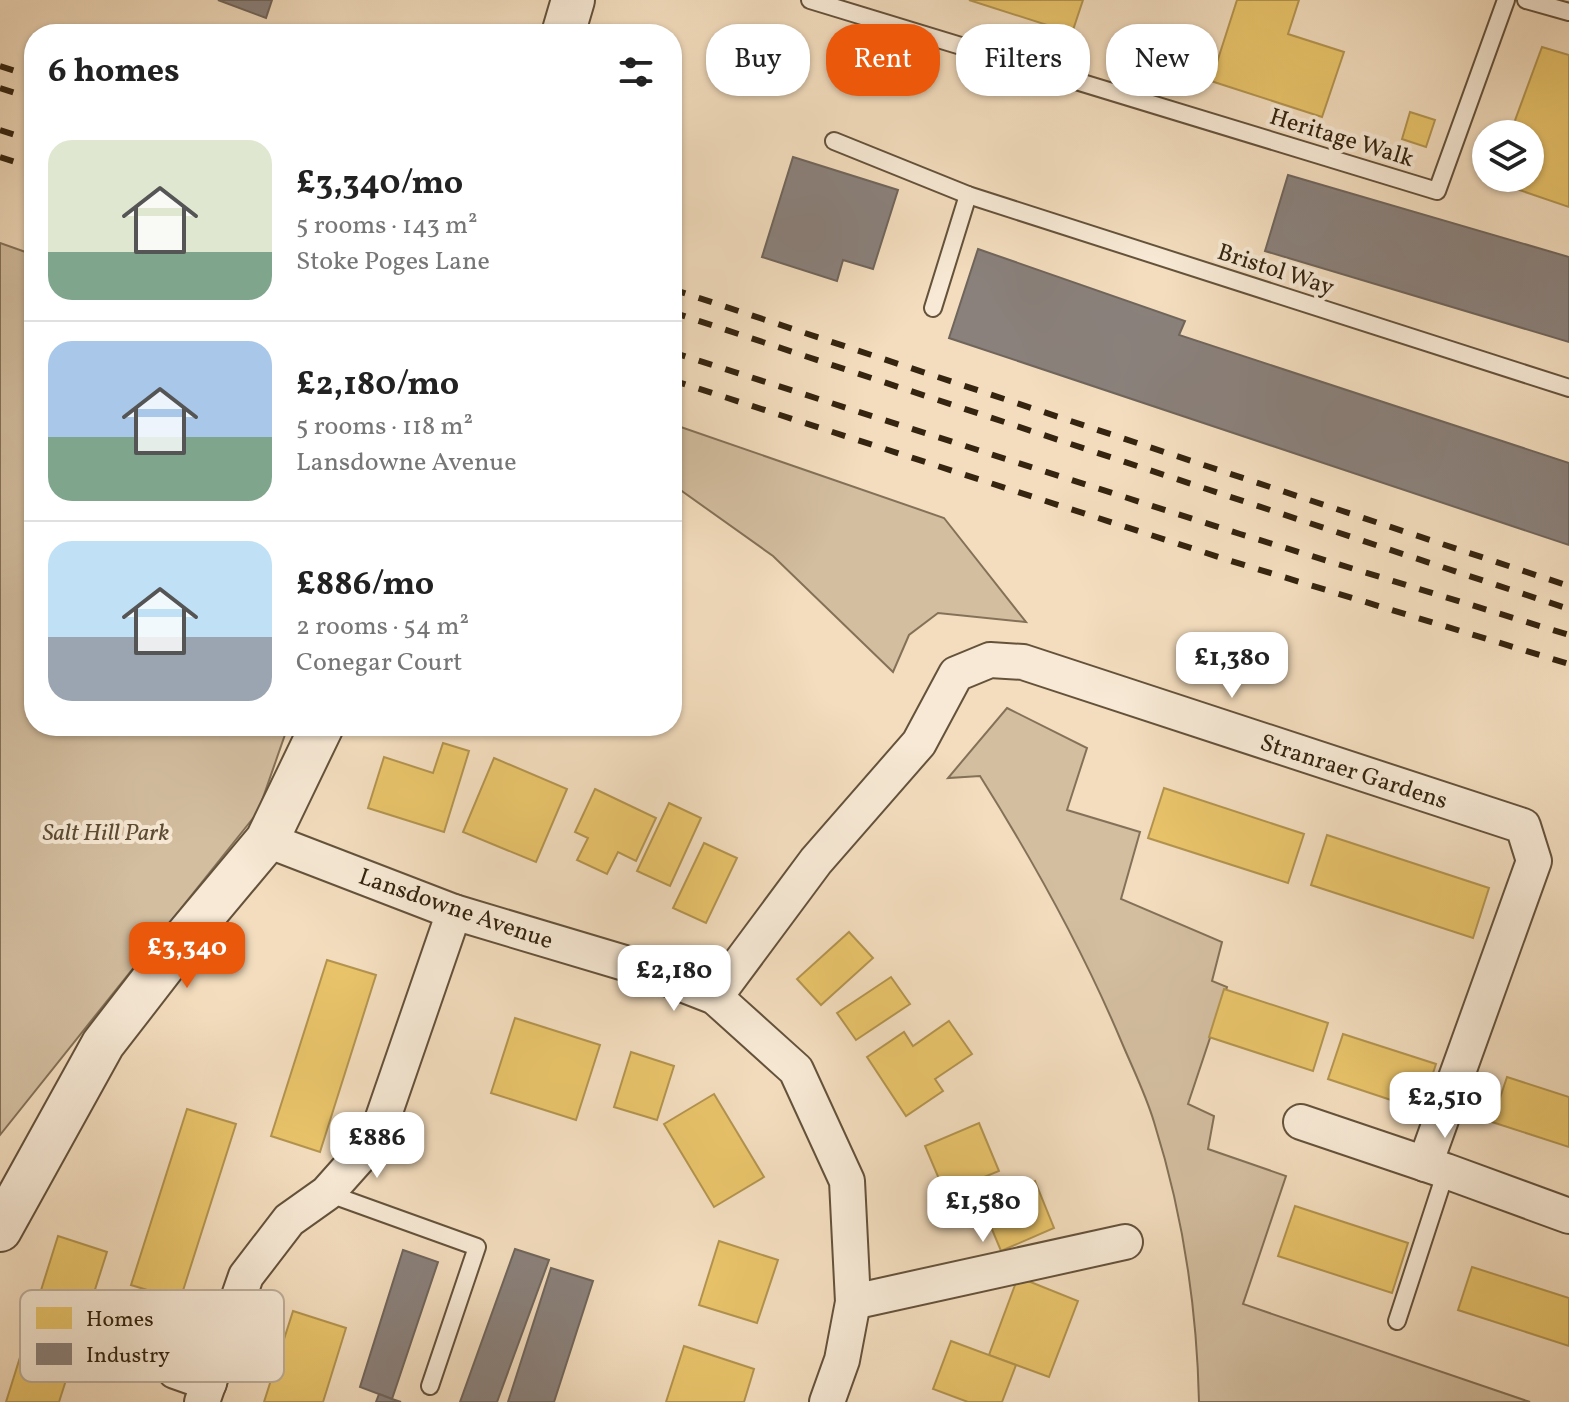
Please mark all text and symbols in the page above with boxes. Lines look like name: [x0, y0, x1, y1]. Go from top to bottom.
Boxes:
chip: Buy: [706, 24, 810, 96]
chip: Rent: [826, 24, 940, 96]
chip: Filters: [956, 24, 1090, 96]
chip: New: [1106, 24, 1218, 96]
text: 6 homes: [48, 49, 180, 96]
icon: filters: [614, 50, 658, 94]
street label: Heritage Walk: [1265, 101, 1418, 177]
map controls: [1472, 120, 1544, 192]
button: layers: [1472, 120, 1544, 192]
text: £3,340/mo: [296, 161, 463, 208]
icon: home: [112, 172, 208, 268]
text: 5 rooms · 143 m²: [296, 208, 478, 244]
street label: Bristol Way: [1213, 236, 1338, 306]
text: Stoke Poges Lane: [296, 244, 490, 280]
text: £2,180/mo: [296, 362, 459, 409]
icon: home: [112, 373, 208, 469]
text: 5 rooms · 118 m²: [296, 409, 473, 445]
text: Lansdowne Avenue: [296, 445, 517, 481]
text: £886/mo: [296, 562, 434, 609]
icon: home: [112, 573, 208, 669]
text: 2 rooms · 54 m²: [296, 609, 469, 645]
pin: £1,380: [1167, 632, 1297, 700]
text: £1,380: [1194, 640, 1270, 676]
text: Conegar Court: [296, 645, 462, 681]
street label: Stranraer Gardens: [1255, 727, 1452, 819]
park label: Salt Hill Park: [43, 817, 169, 851]
street label: Lansdowne Avenue: [354, 861, 557, 959]
pin: £3,340: [122, 922, 252, 990]
text: £3,340: [147, 930, 227, 966]
pin: £2,180: [609, 945, 739, 1013]
text: £2,180: [636, 953, 712, 989]
pin: £2,510: [1380, 1072, 1510, 1140]
text: £2,510: [1408, 1080, 1482, 1116]
pin: £886: [330, 1112, 424, 1180]
text: £886: [348, 1120, 406, 1156]
pin: £1,580: [918, 1176, 1048, 1244]
text: £1,580: [945, 1184, 1021, 1220]
legend: [20, 1290, 284, 1382]
text: Homes: [86, 1305, 154, 1336]
text: Industry: [86, 1341, 170, 1372]

